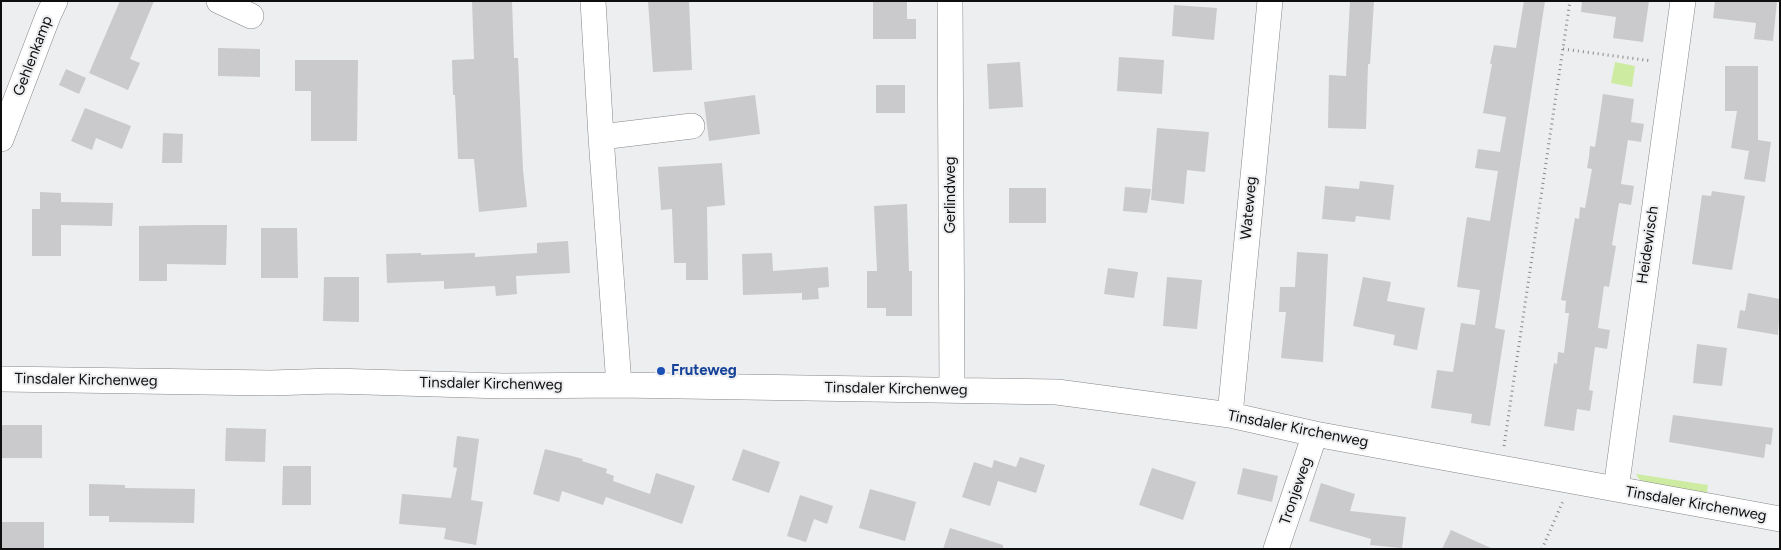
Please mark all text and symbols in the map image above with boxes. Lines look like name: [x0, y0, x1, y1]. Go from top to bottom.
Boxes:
street label: Gehlenkamp: [10, 13, 56, 99]
street label: Gerlindweg: [942, 156, 960, 234]
street label: Wateweg: [1237, 176, 1261, 240]
street label: Heidewisch: [1634, 205, 1662, 285]
place label: Fruteweg: [671, 362, 737, 380]
marker: Fruteweg: [655, 365, 667, 377]
street label: Tinsdaler Kirchenweg: [14, 370, 158, 390]
street label: Tinsdaler Kirchenweg: [419, 374, 563, 394]
street label: Tinsdaler Kirchenweg: [824, 379, 968, 399]
street label: Tinsdaler Kirchenweg: [1226, 407, 1370, 451]
street label: Tronjeweg: [1276, 455, 1316, 527]
street label: Tinsdaler Kirchenweg: [1624, 483, 1768, 525]

